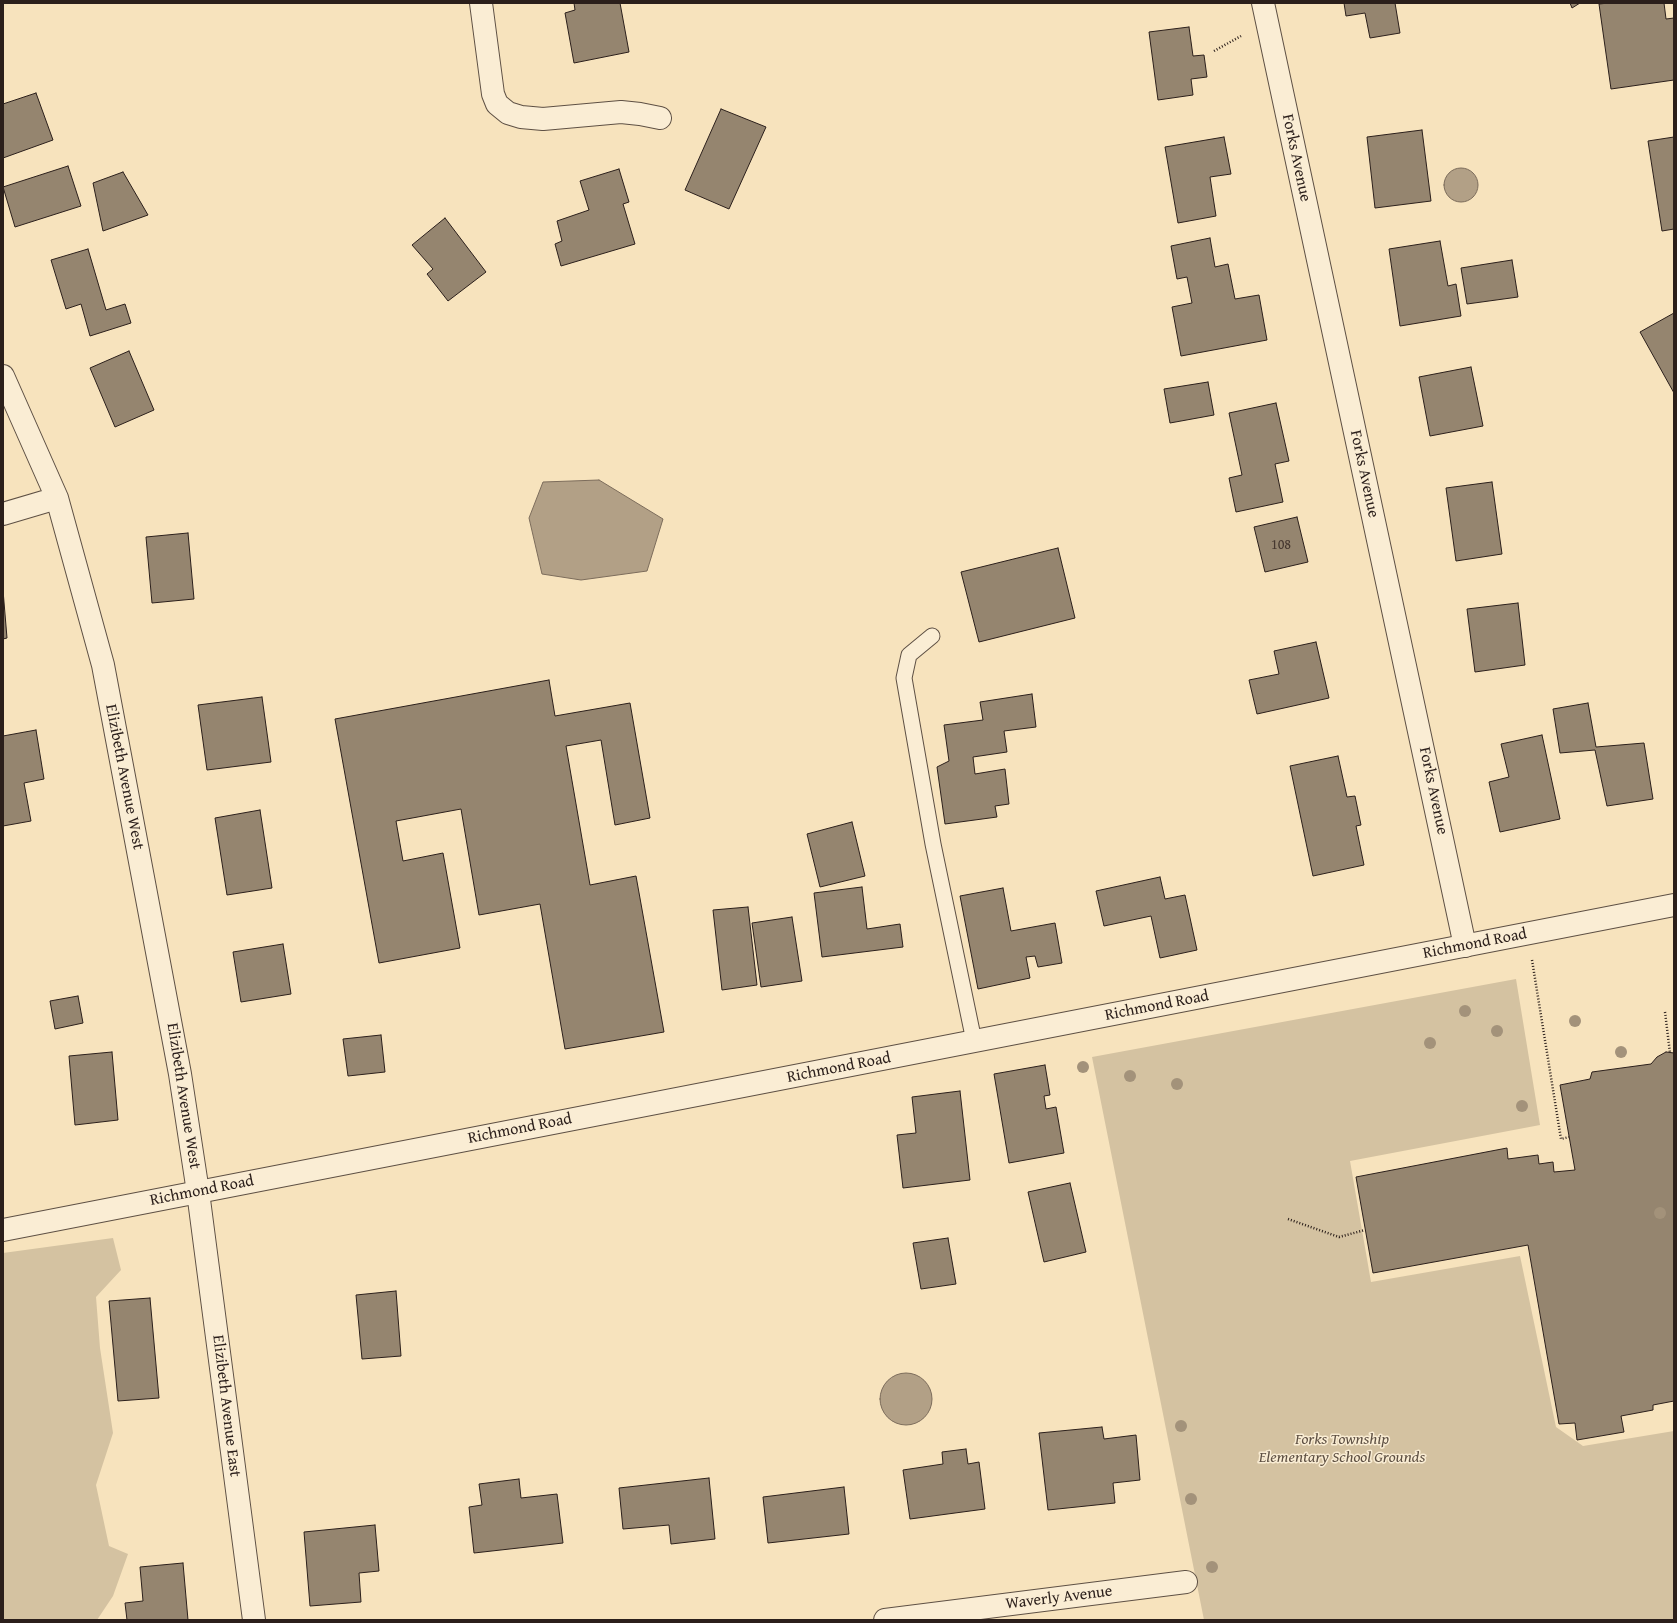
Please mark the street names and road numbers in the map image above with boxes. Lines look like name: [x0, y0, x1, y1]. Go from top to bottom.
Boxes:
street label: Forks Avenue: [1277, 112, 1315, 204]
street label: Forks Avenue: [1345, 428, 1383, 520]
street label: Elizibeth Avenue West: [100, 703, 148, 851]
street label: Forks Avenue: [1414, 745, 1452, 837]
street label: Richmond Road: [1421, 925, 1529, 963]
street label: Richmond Road: [1103, 987, 1211, 1025]
street label: Elizibeth Avenue West: [162, 1022, 204, 1170]
street label: Richmond Road: [785, 1049, 893, 1087]
street label: Richmond Road: [466, 1110, 574, 1148]
street label: Richmond Road: [148, 1172, 256, 1210]
street label: Elizibeth Avenue East: [208, 1334, 244, 1478]
street label: Waverly Avenue: [1005, 1582, 1113, 1614]

